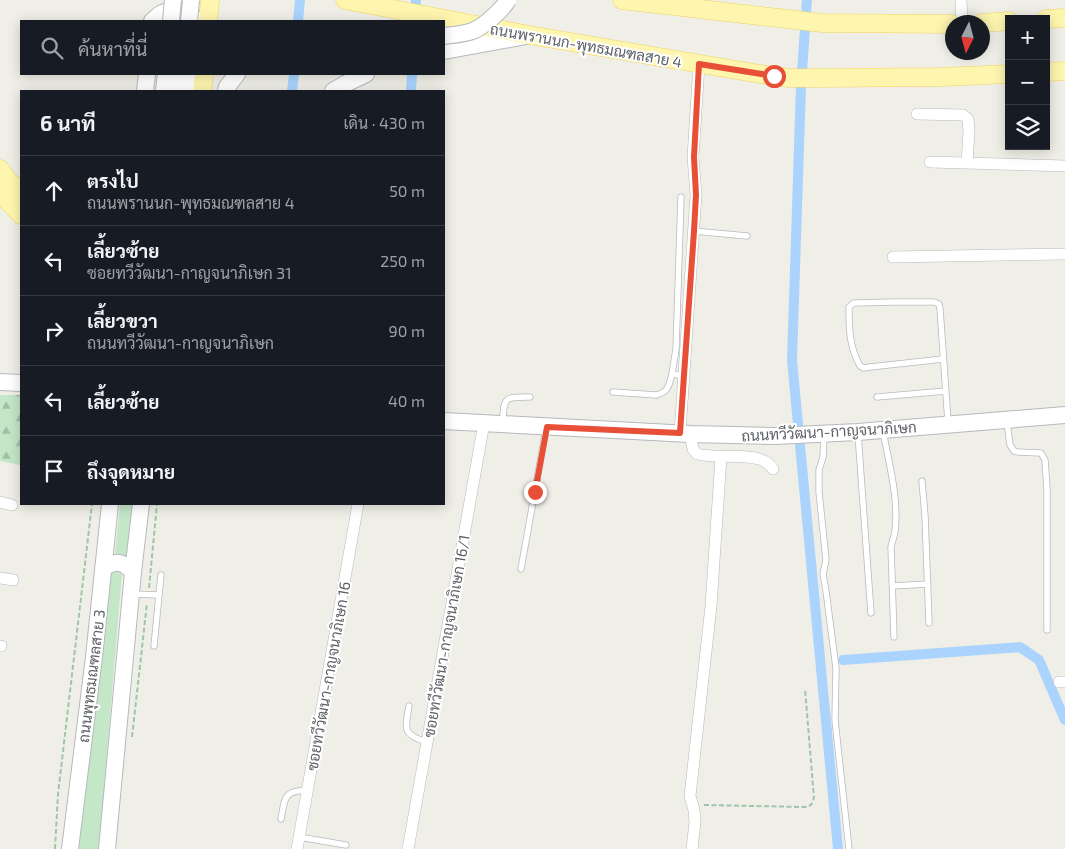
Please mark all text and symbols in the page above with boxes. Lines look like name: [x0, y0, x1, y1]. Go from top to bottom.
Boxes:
north arrow: [945, 15, 990, 60]
map controls: [1005, 15, 1050, 150]
button: +: [1005, 15, 1050, 60]
street label: ถนนพรานนก-พุทธมณฑลสาย 4: [488, 19, 683, 74]
search box: [20, 20, 445, 75]
icon: search: [38, 34, 66, 62]
text: ค้นหาที่นี่: [78, 37, 147, 60]
button: −: [1005, 60, 1050, 105]
route start: [763, 65, 786, 88]
button: layers: [1005, 105, 1050, 150]
text: 6 นาที: [40, 110, 96, 135]
text: เดิน · 430 m: [343, 113, 425, 132]
text: ตรงไป: [87, 169, 139, 192]
icon: ahead: [40, 177, 68, 205]
text: 50 m: [389, 181, 425, 200]
text: ถนนพรานนก-พุทธมณฑลสาย 4: [87, 193, 295, 212]
text: เลี้ยวซ้าย: [87, 239, 159, 262]
icon: left: [40, 247, 68, 275]
text: 250 m: [380, 251, 425, 270]
text: ซอยทวีวัฒนา-กาญจนาภิเษก 31: [87, 263, 292, 282]
text: เลี้ยวขวา: [87, 309, 158, 332]
icon: right: [40, 317, 68, 345]
text: 90 m: [389, 321, 425, 340]
text: ถนนทวีวัฒนา-กาญจนาภิเษก: [87, 333, 274, 352]
icon: left: [40, 387, 68, 415]
text: เลี้ยวซ้าย: [87, 390, 159, 413]
text: 40 m: [388, 391, 425, 410]
street label: ถนนทวีวัฒนา-กาญจนาภิเษก: [741, 417, 917, 446]
icon: arrive: [40, 457, 68, 485]
text: ถึงจุดหมาย: [87, 460, 175, 483]
route end: [524, 481, 547, 504]
street label: ซอยทวีวัฒนา-กาญจนาภิเษก 16/1: [419, 533, 474, 739]
street label: ซอยทวีวัฒนา-กาญจนาภิเษก 16: [302, 580, 355, 772]
street label: ถนนพุทธมณฑลสาย 3: [74, 608, 111, 744]

